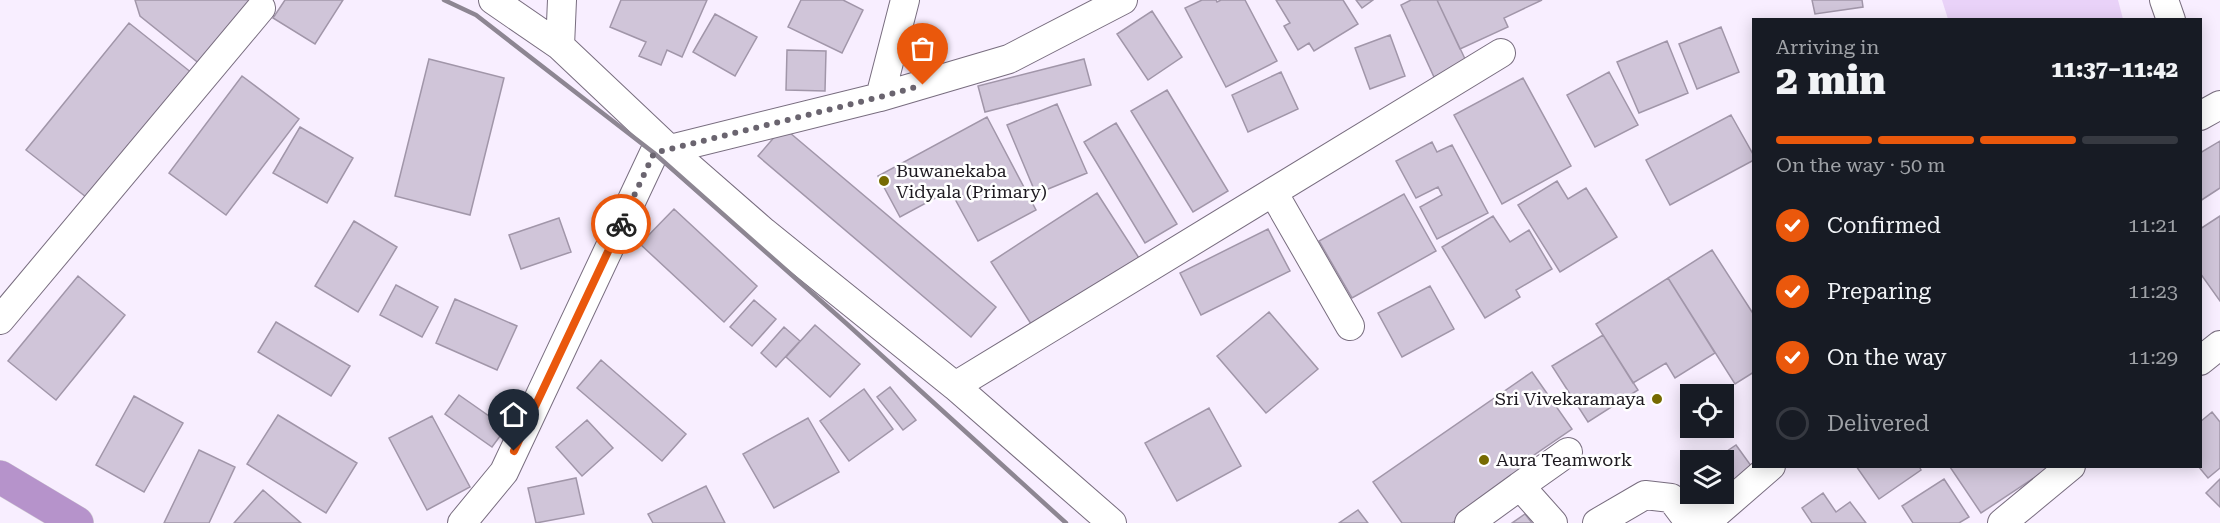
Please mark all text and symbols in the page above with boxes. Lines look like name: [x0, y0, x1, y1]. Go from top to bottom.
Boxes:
pin: [897, 23, 948, 85]
icon: bag: [906, 32, 939, 65]
text: Arriving in: [1776, 35, 1879, 59]
text: 11:37–11:42: [2051, 57, 2178, 82]
text: 2 min: [1776, 58, 1886, 104]
text: On the way · 50 m: [1776, 153, 1946, 177]
place label: Buwanekaba Vidyala (Primary): [896, 160, 1047, 202]
marker: Buwanekaba Vidyala (Primary): [877, 174, 891, 188]
courier: [591, 194, 651, 254]
icon: bike: [605, 208, 638, 241]
icon: check: [1776, 209, 1809, 242]
text: Confirmed: [1827, 213, 1941, 238]
text: 11:21: [2128, 213, 2178, 237]
icon: check: [1776, 275, 1809, 308]
text: Preparing: [1827, 279, 1931, 304]
text: 11:23: [2128, 279, 2178, 303]
icon: check: [1776, 341, 1809, 374]
text: On the way: [1827, 345, 1947, 370]
text: 11:29: [2128, 345, 2178, 369]
map controls: [1680, 384, 1734, 504]
button: locate: [1680, 384, 1734, 438]
place label: Sri Vivekaramaya: [1495, 388, 1645, 409]
pin: [488, 389, 539, 451]
marker: Sri Vivekaramaya: [1650, 392, 1664, 406]
icon: home: [497, 398, 530, 431]
text: Delivered: [1827, 411, 1929, 436]
place label: Aura Teamwork: [1496, 449, 1632, 470]
button: layers: [1680, 450, 1734, 504]
marker: Aura Teamwork: [1477, 453, 1491, 467]

